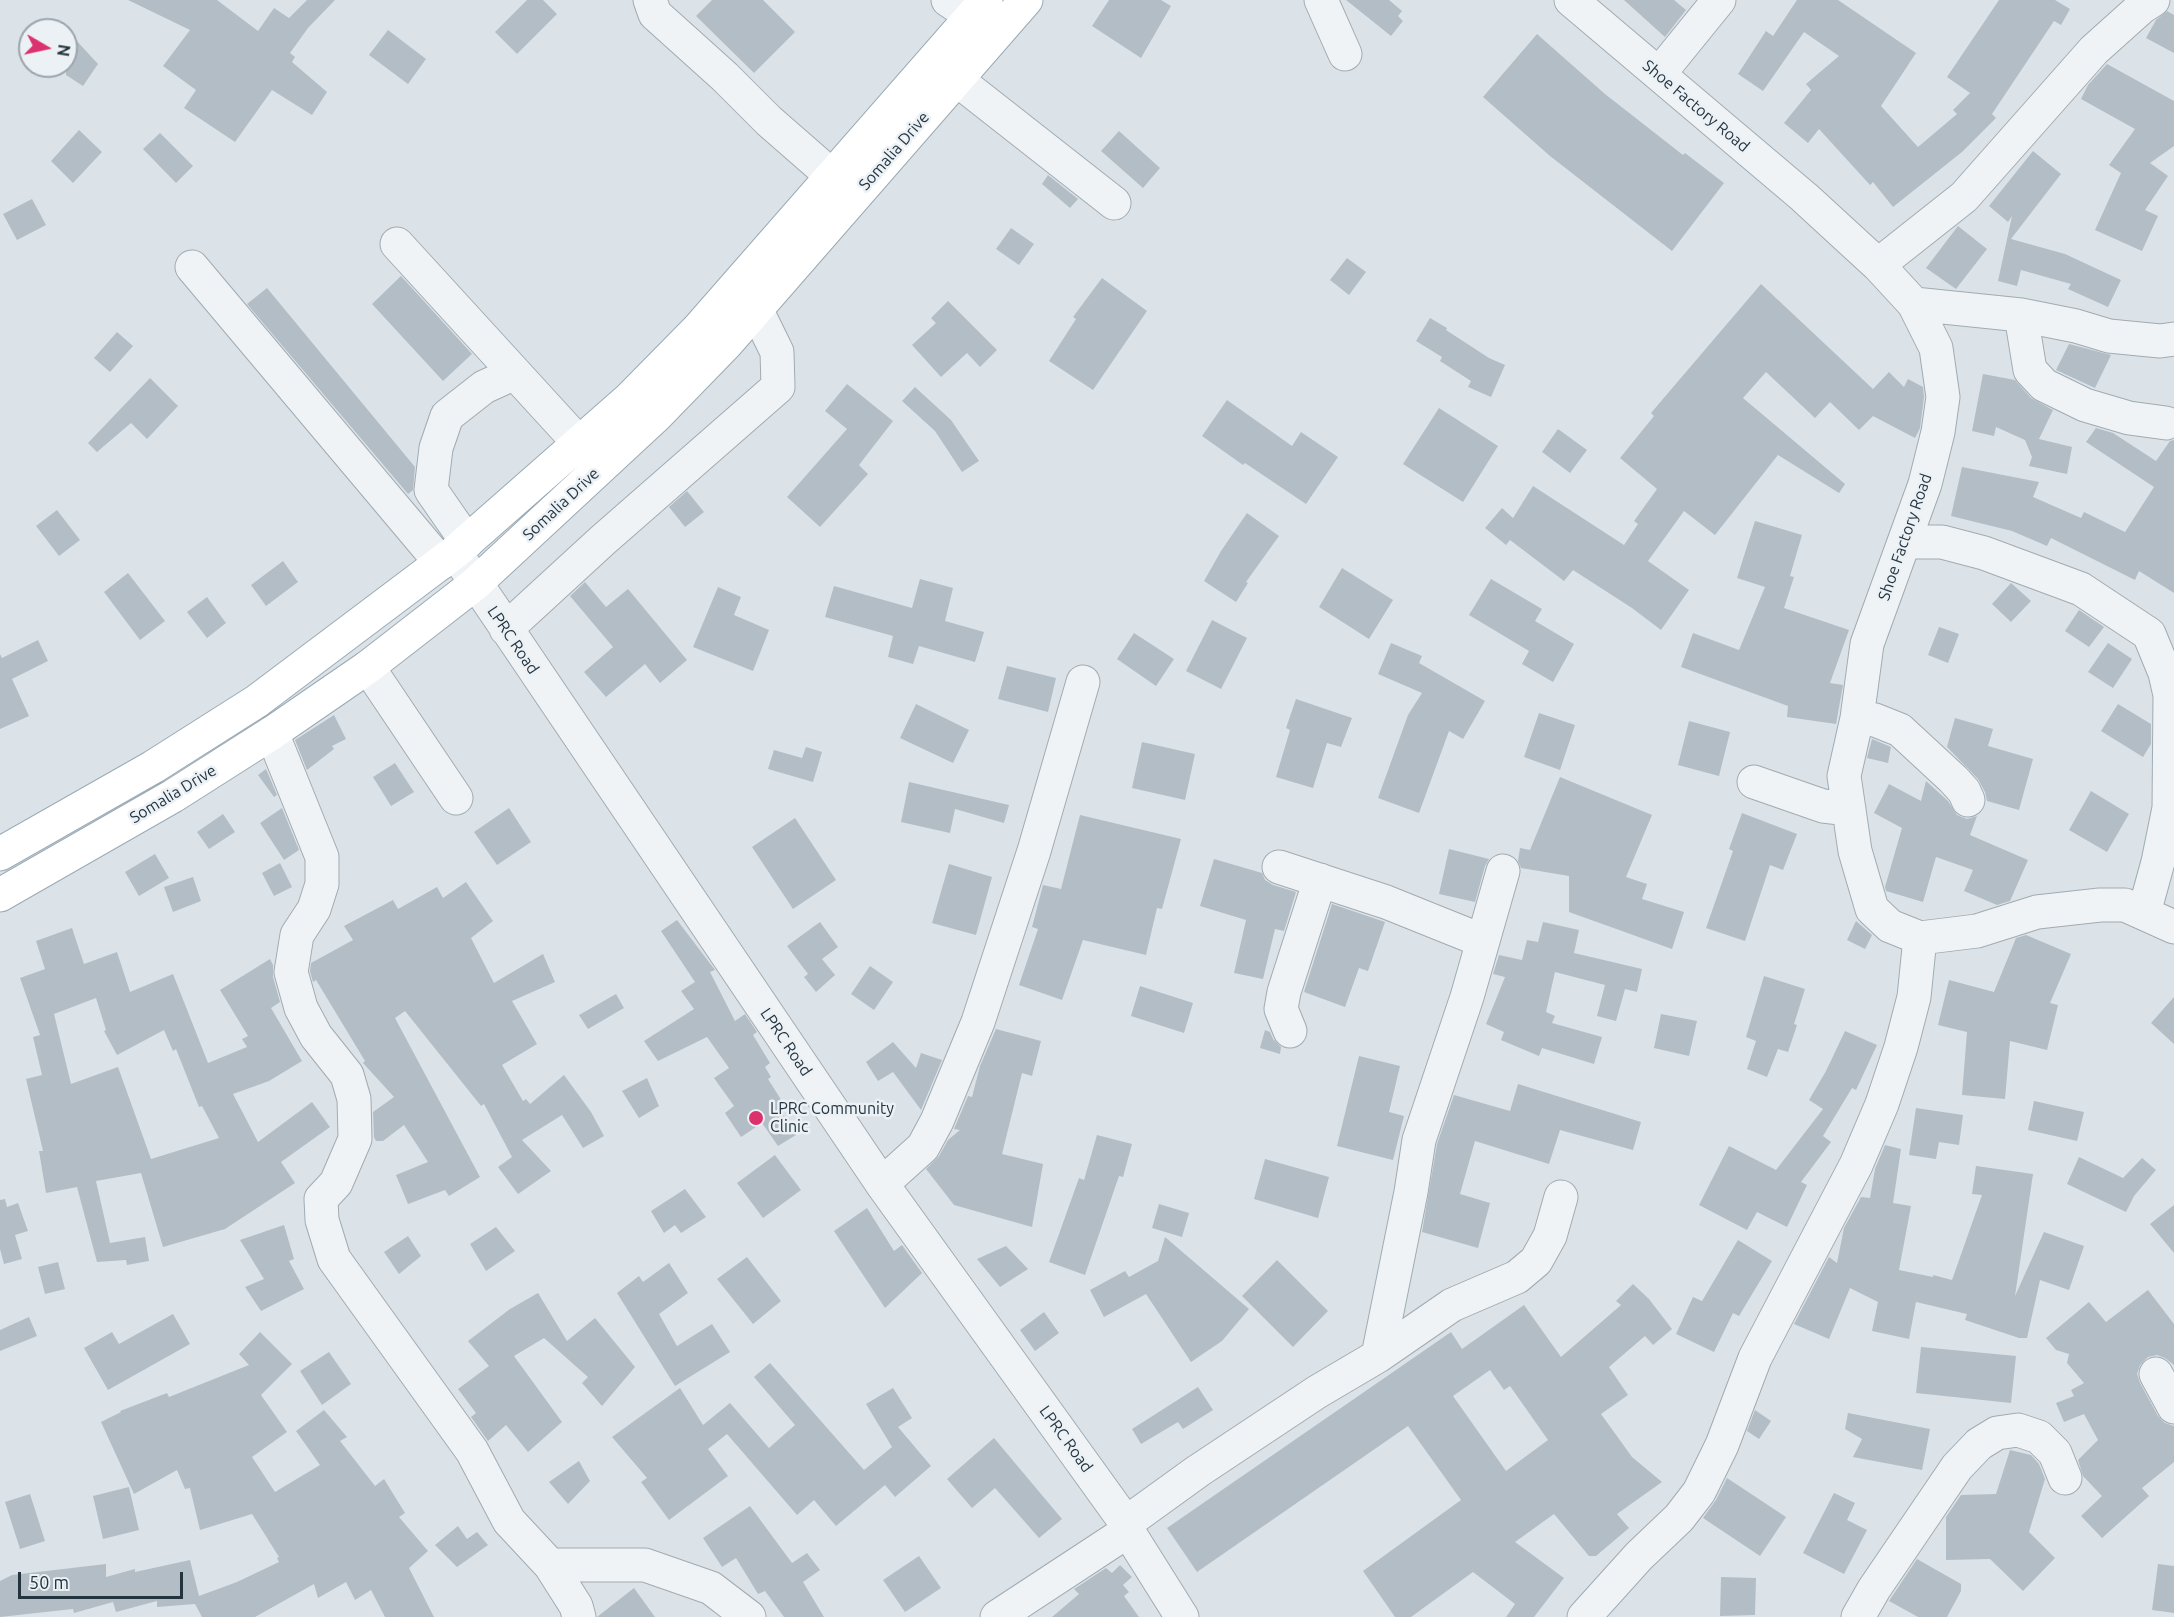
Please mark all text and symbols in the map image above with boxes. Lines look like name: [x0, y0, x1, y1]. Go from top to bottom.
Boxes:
north arrow: [18, 18, 78, 78]
text: N: [54, 43, 74, 58]
street label: Shoe Factory Road: [1639, 56, 1753, 156]
street label: Somalia Drive: [855, 108, 933, 194]
street label: Somalia Drive: [519, 464, 603, 544]
street label: Shoe Factory Road: [1874, 471, 1936, 603]
street label: LPRC Road: [483, 602, 543, 678]
street label: Somalia Drive: [126, 761, 220, 827]
street label: LPRC Road: [756, 1004, 816, 1080]
place label: LPRC Community Clinic: [770, 1099, 894, 1137]
marker: LPRC Community Clinic: [747, 1109, 765, 1127]
street label: LPRC Road: [1035, 1402, 1097, 1476]
scale bar: [21, 1560, 186, 1598]
text: 50 m: [29, 1572, 69, 1592]

